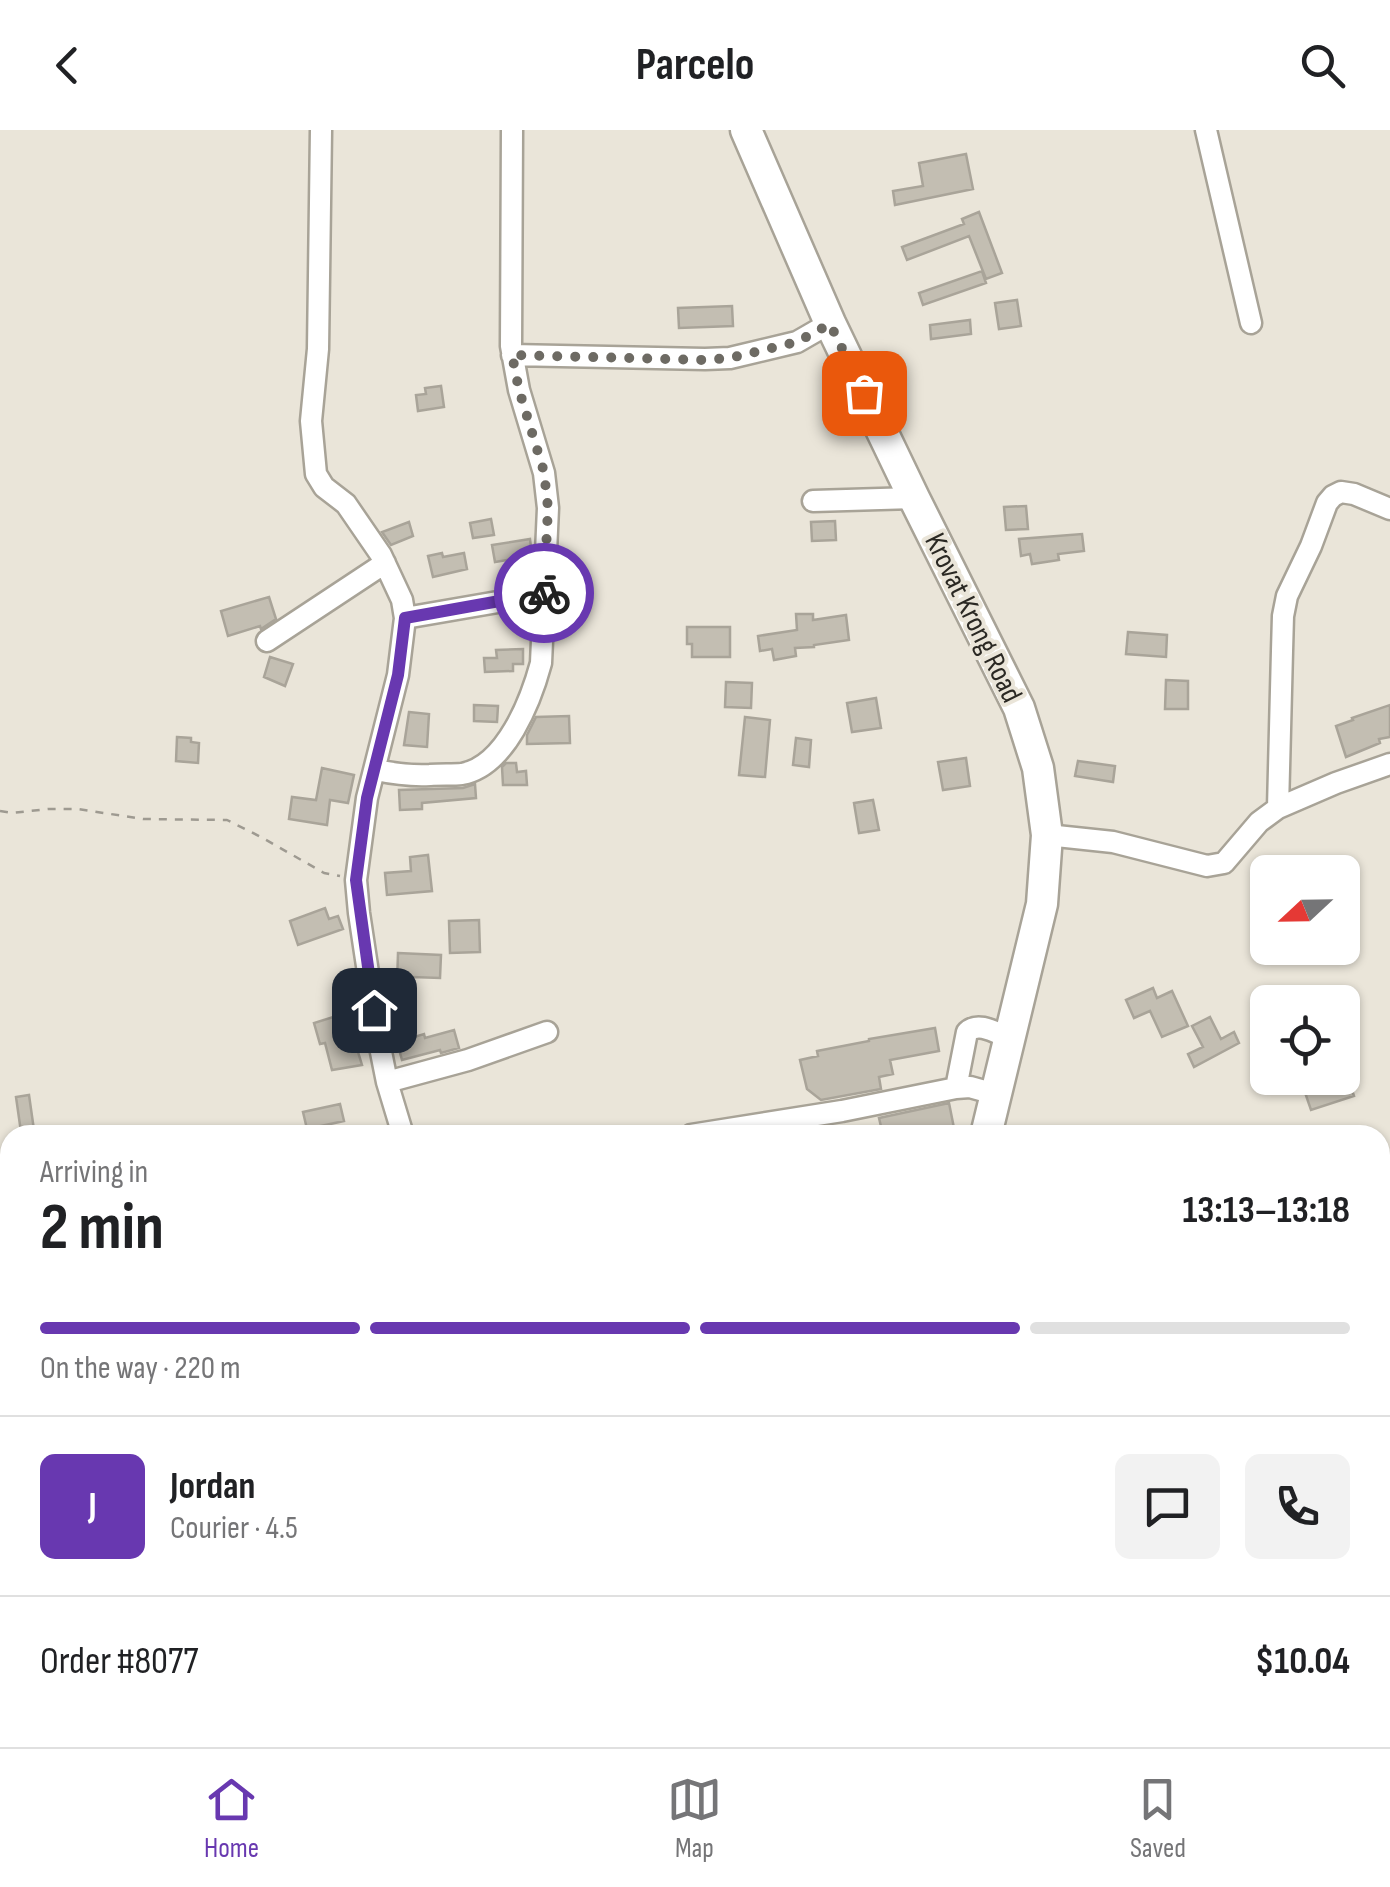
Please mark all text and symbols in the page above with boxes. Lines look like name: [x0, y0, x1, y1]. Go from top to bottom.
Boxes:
icon: back: [40, 38, 95, 93]
text: Parcelo: [636, 38, 754, 93]
icon: search: [1295, 38, 1350, 93]
pin: [822, 351, 907, 436]
icon: bag: [837, 366, 892, 421]
street label: Krovat Krong Road: [917, 527, 1029, 709]
courier: [494, 543, 594, 643]
icon: bike: [517, 566, 572, 621]
north arrow: [1250, 855, 1360, 965]
map controls: [1250, 855, 1360, 1095]
pin: [332, 968, 417, 1053]
icon: home: [347, 983, 402, 1038]
button: locate: [1250, 985, 1360, 1095]
text: Arriving in: [40, 1153, 148, 1192]
text: 13:13–13:18: [1182, 1188, 1350, 1233]
text: 2 min: [40, 1190, 164, 1268]
text: On the way · 220 m: [40, 1349, 241, 1388]
button: chat: [1115, 1454, 1220, 1559]
button: phone: [1245, 1454, 1350, 1559]
text: Jordan: [170, 1464, 255, 1509]
text: J: [88, 1484, 97, 1529]
text: Courier · 4.5: [170, 1509, 298, 1548]
text: Order #8077: [40, 1639, 198, 1684]
text: $10.04: [1255, 1639, 1350, 1684]
tab: Home: [204, 1772, 259, 1865]
tab: Map: [667, 1772, 722, 1865]
tab: Saved: [1130, 1772, 1186, 1865]

